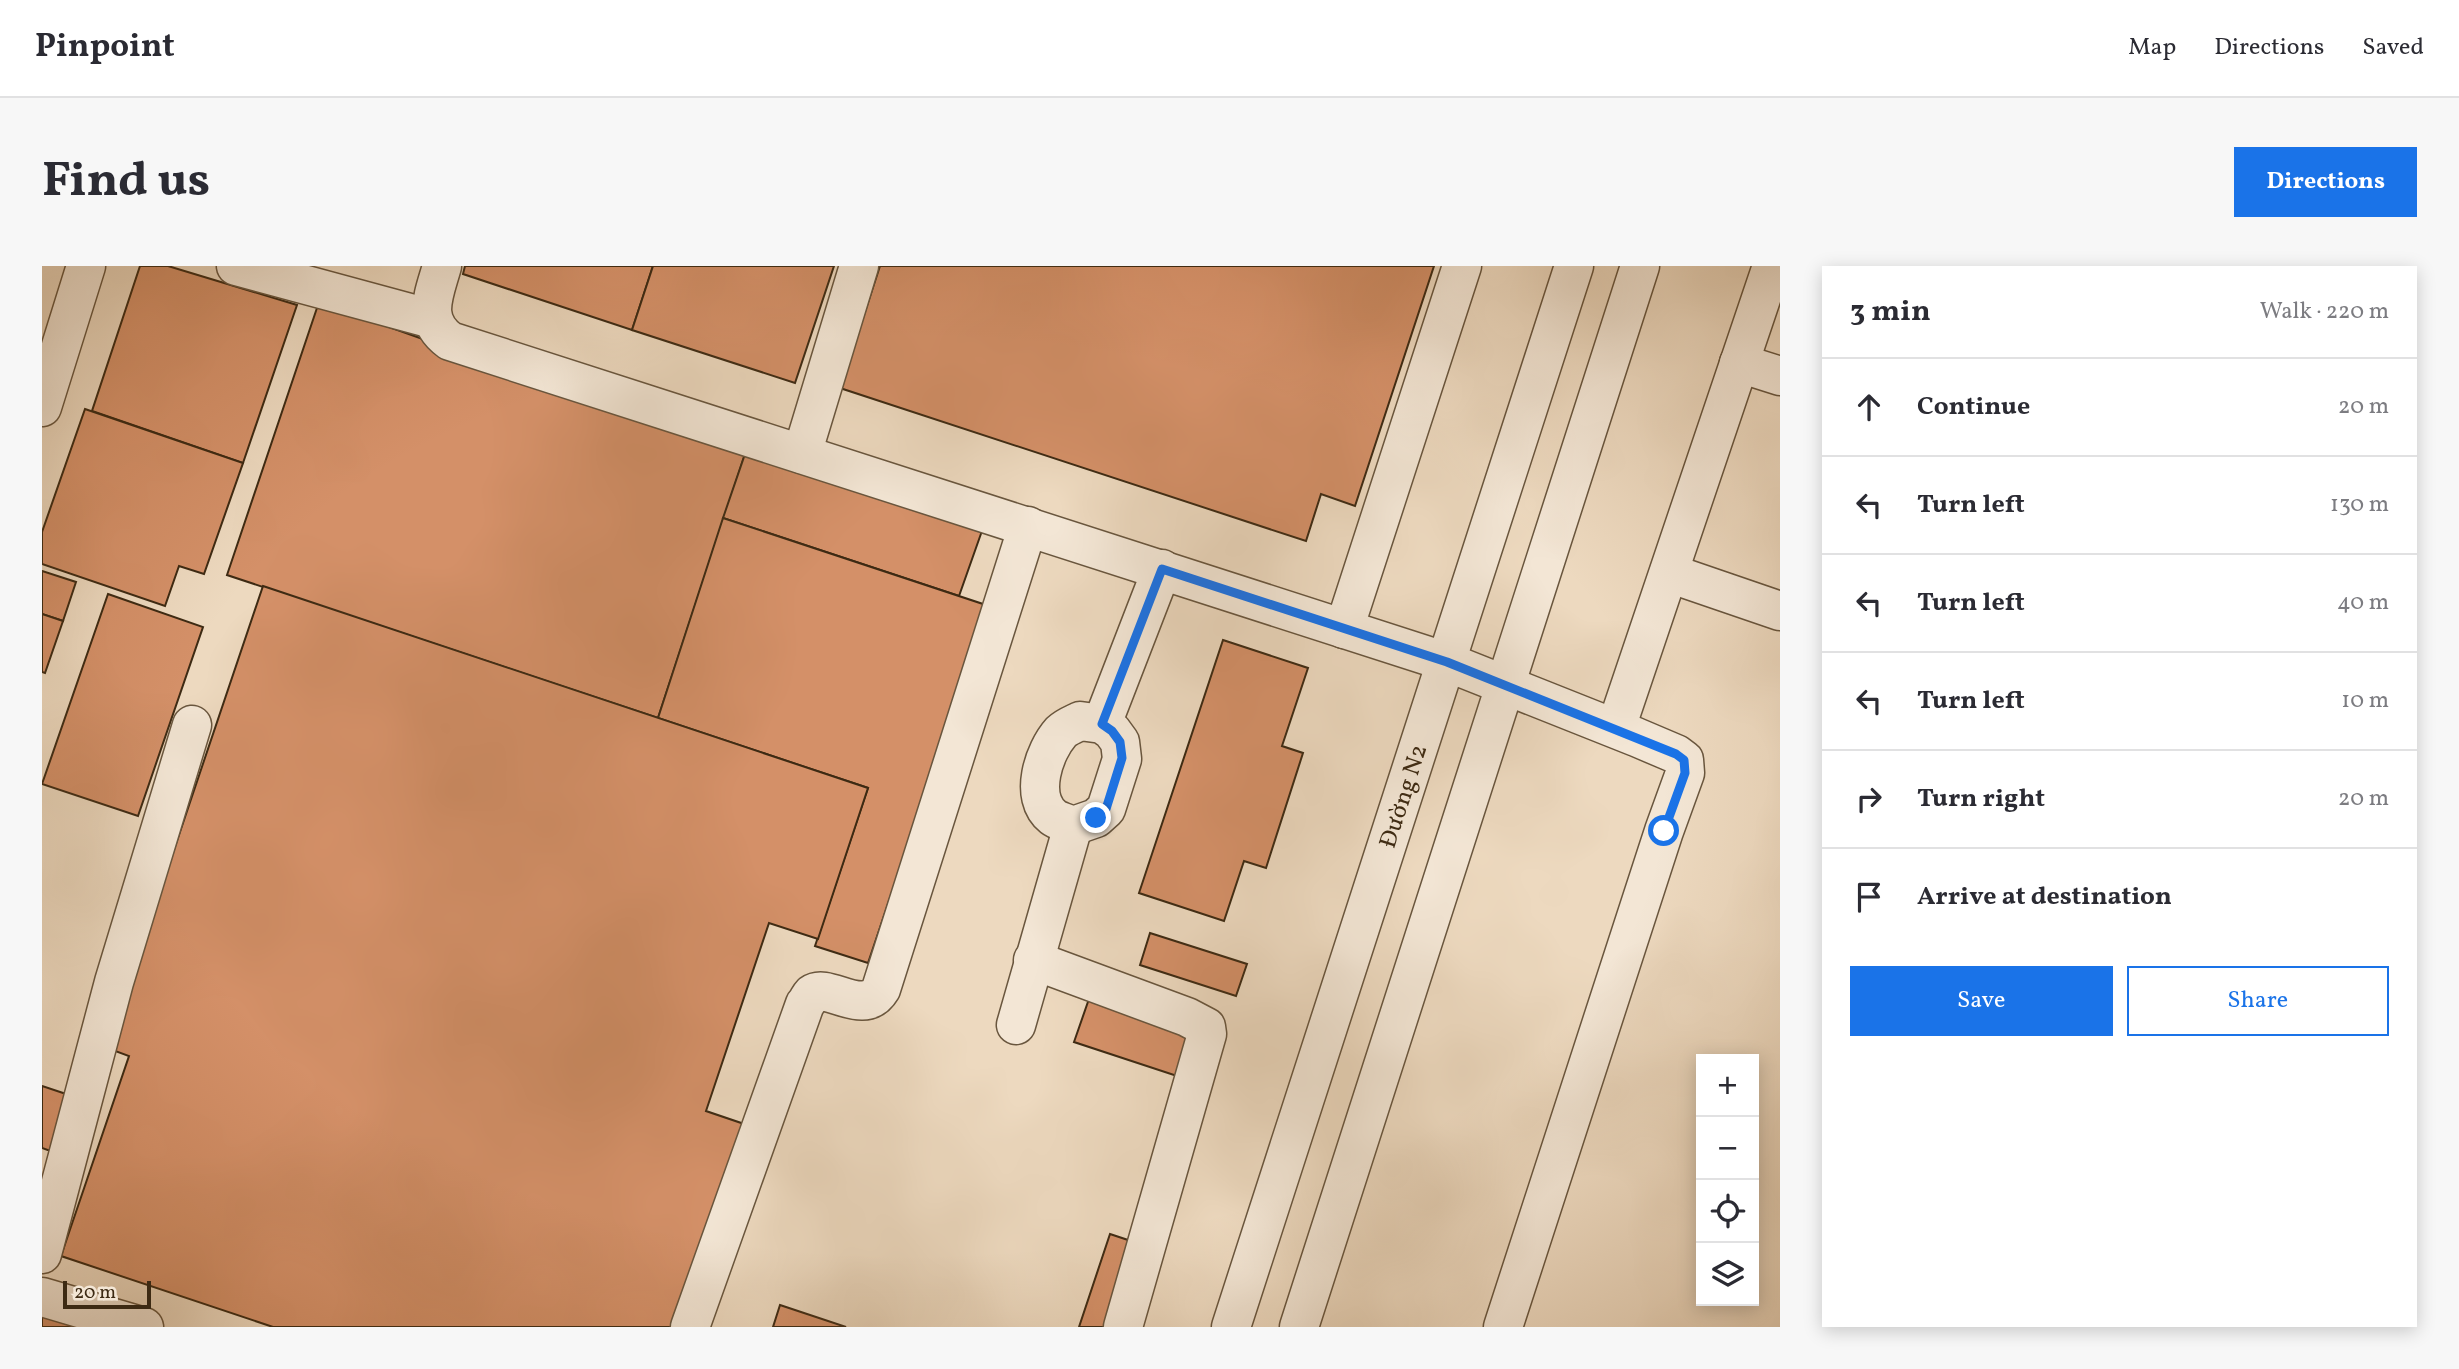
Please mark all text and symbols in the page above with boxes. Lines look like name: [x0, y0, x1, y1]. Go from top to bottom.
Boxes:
text: Pinpoint: [35, 25, 175, 71]
text: Map: [2128, 31, 2176, 65]
text: Directions: [2214, 31, 2324, 65]
text: Saved: [2362, 31, 2424, 65]
button: Directions: [2234, 147, 2417, 217]
text: Find us: [42, 148, 210, 217]
text: 3 min: [1850, 291, 1931, 333]
text: Walk · 220 m: [2260, 296, 2389, 328]
icon: ahead: [1850, 388, 1888, 426]
text: Continue: [1917, 389, 2030, 425]
text: 20 m: [2338, 391, 2389, 423]
icon: left: [1850, 486, 1888, 524]
text: Turn left: [1917, 487, 2025, 523]
text: 130 m: [2330, 489, 2389, 521]
icon: left: [1850, 584, 1888, 622]
text: Turn left: [1917, 585, 2025, 621]
text: 40 m: [2337, 587, 2389, 619]
icon: left: [1850, 682, 1888, 720]
text: Turn left: [1917, 683, 2025, 719]
text: 10 m: [2341, 685, 2389, 717]
street label: Đường N2: [1372, 740, 1437, 853]
icon: right: [1850, 780, 1888, 818]
text: Turn right: [1917, 781, 2045, 817]
text: 20 m: [2338, 783, 2389, 815]
route end: [1080, 802, 1111, 833]
route start: [1648, 815, 1679, 846]
icon: arrive: [1850, 878, 1888, 916]
text: Arrive at destination: [1917, 879, 2172, 915]
button: Save: [1850, 966, 2113, 1036]
button: Share: [2127, 966, 2389, 1036]
map controls: [1696, 1054, 1759, 1306]
button: +: [1696, 1054, 1759, 1117]
button: −: [1696, 1117, 1759, 1180]
button: locate: [1696, 1180, 1759, 1243]
button: layers: [1696, 1243, 1759, 1306]
scale bar: [63, 1278, 150, 1310]
text: 20 m: [74, 1280, 116, 1306]

